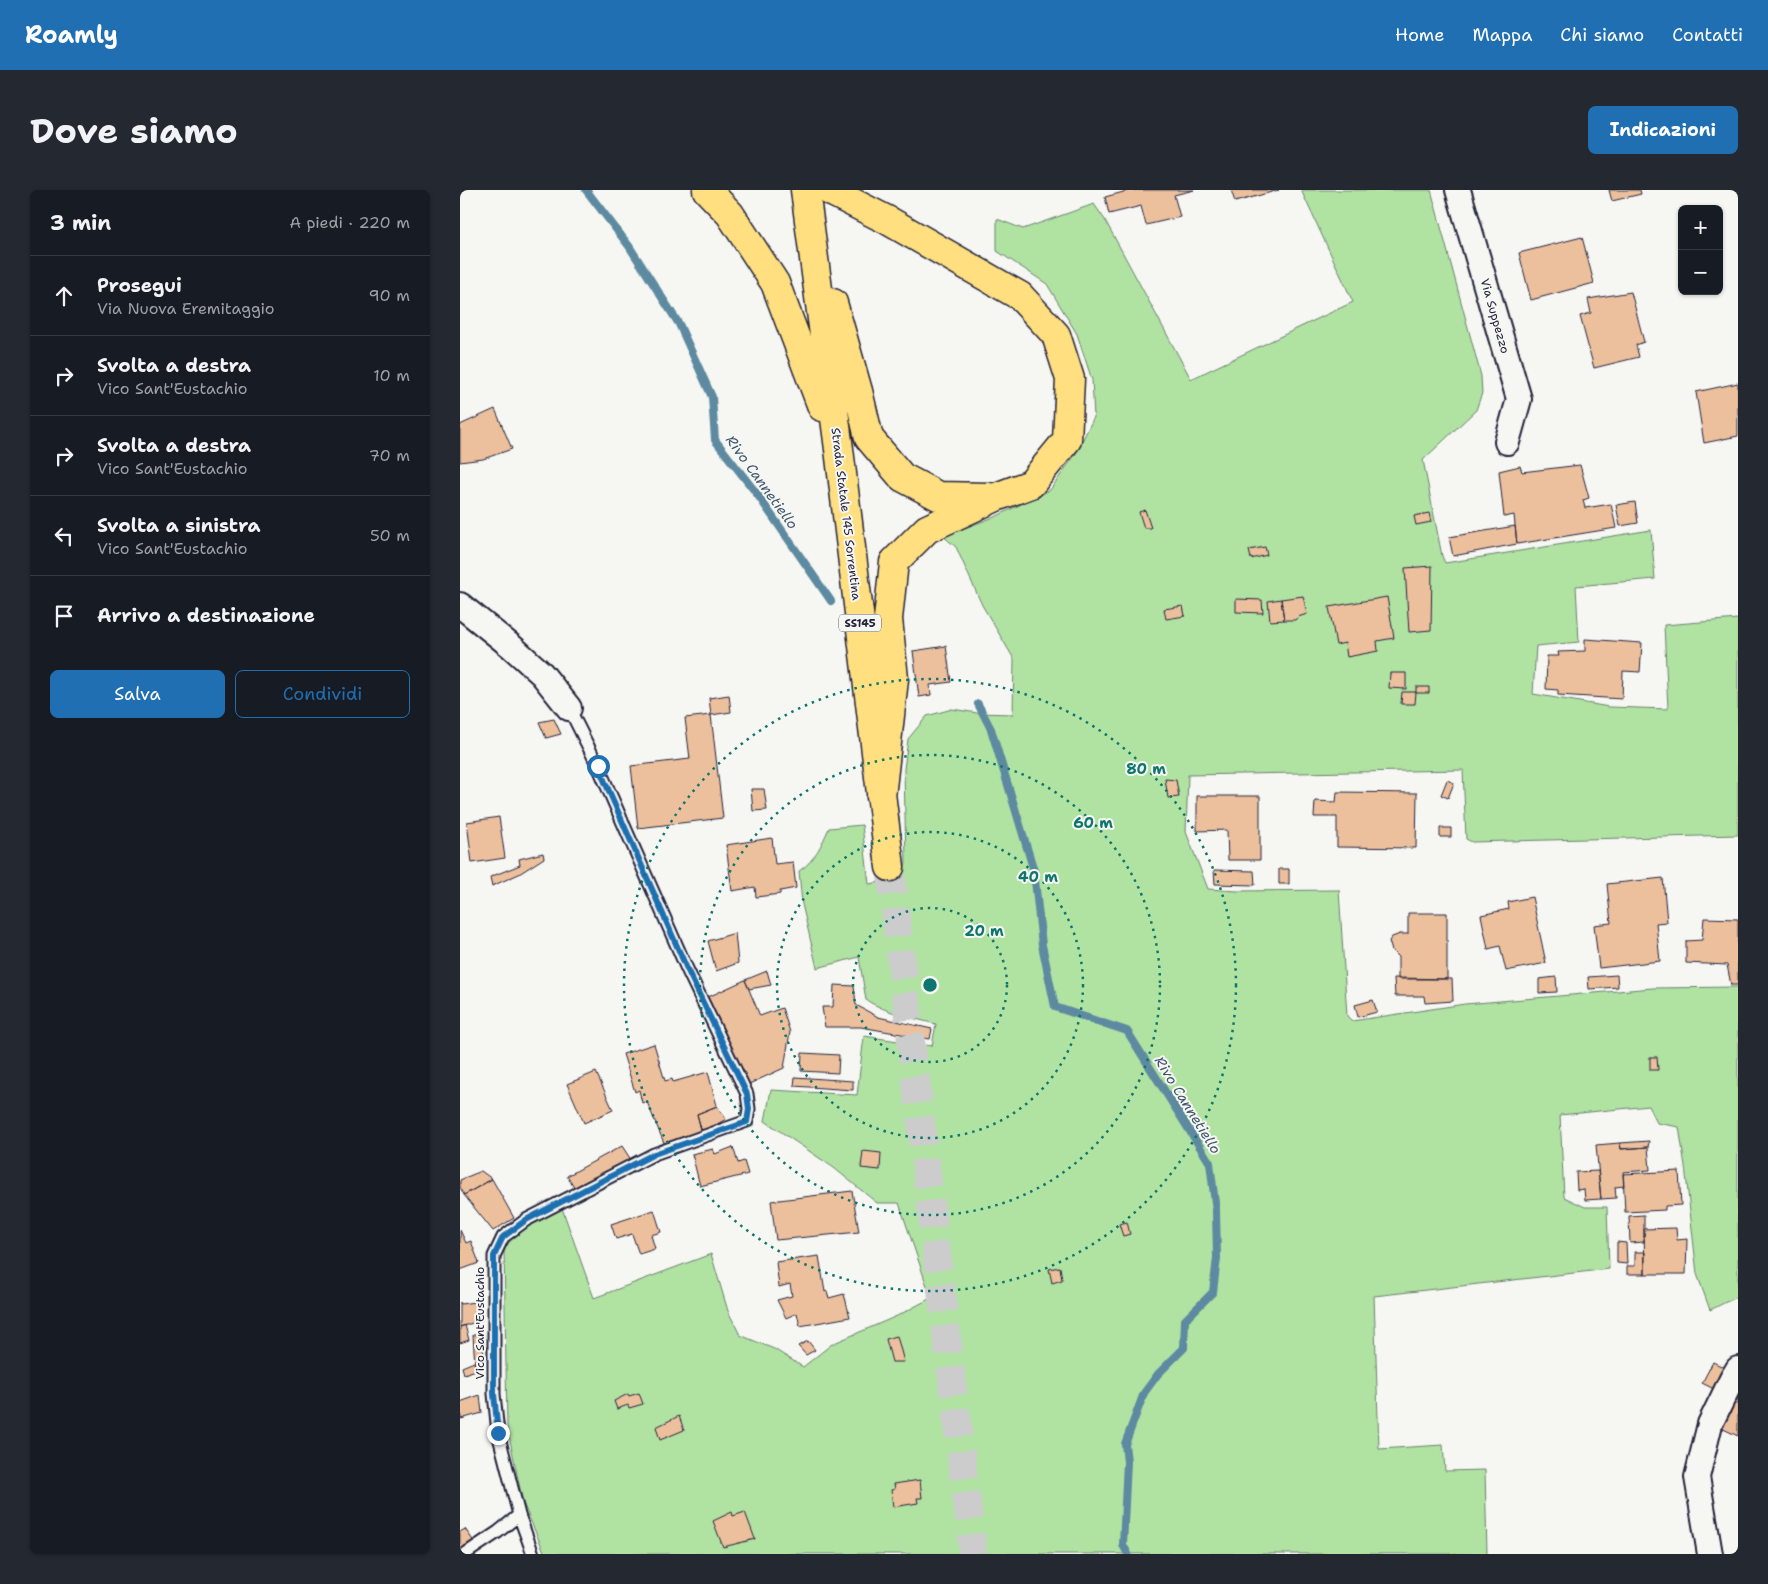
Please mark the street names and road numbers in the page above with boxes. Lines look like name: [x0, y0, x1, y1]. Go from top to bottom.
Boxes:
street label: Via Suppezzo: [1477, 277, 1513, 355]
street label: Strada Statale 145 Sorrentina: [827, 427, 865, 602]
road number: SS145: [839, 614, 881, 632]
street label: Vico Sant'Eustachio: [472, 1267, 488, 1379]

